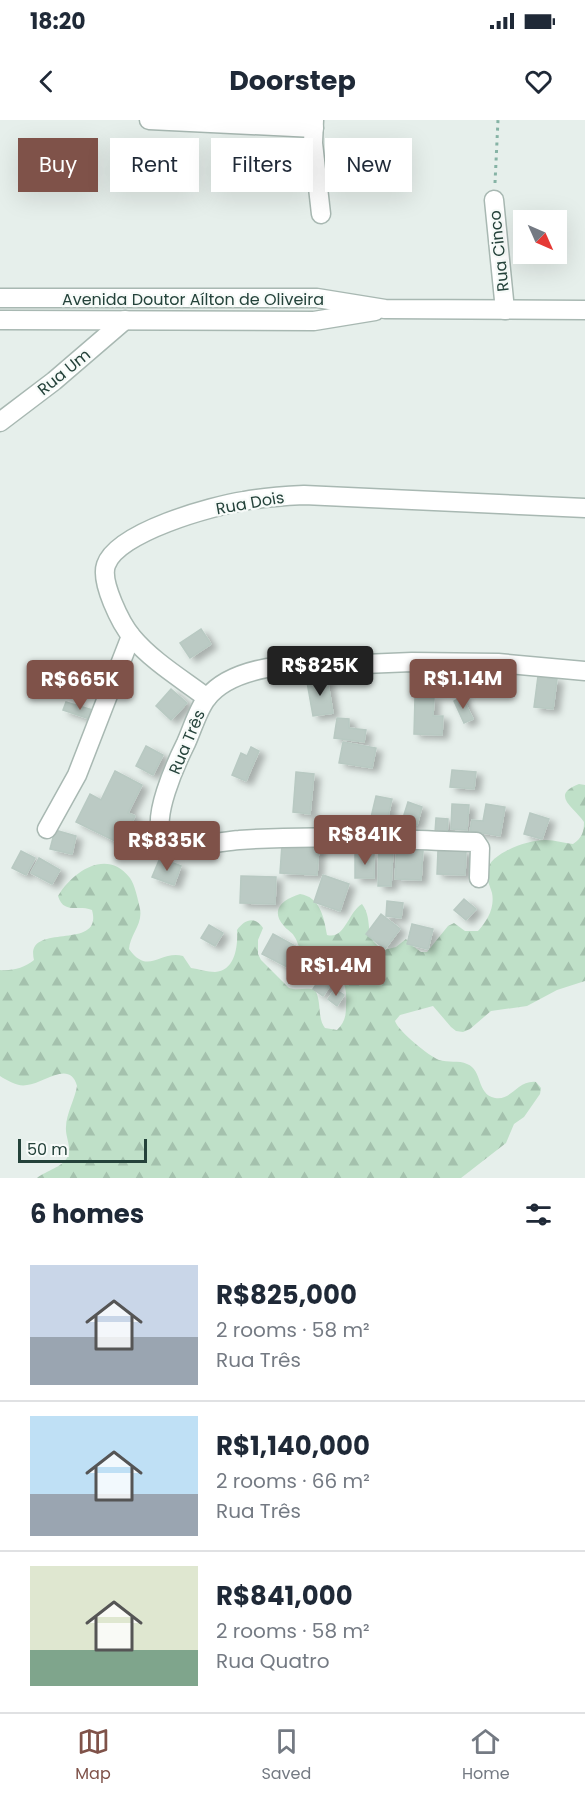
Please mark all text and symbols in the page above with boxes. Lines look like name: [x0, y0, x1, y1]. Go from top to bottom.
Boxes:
text: 18:20: [30, 6, 86, 37]
text: Doorstep: [229, 62, 356, 99]
icon: back: [30, 65, 63, 98]
icon: heart: [522, 65, 555, 98]
chip: Buy: [18, 138, 98, 192]
chip: Rent: [110, 138, 199, 192]
chip: Filters: [211, 138, 313, 192]
chip: New: [325, 138, 412, 192]
street label: Rua Cinco: [483, 209, 515, 293]
north arrow: [513, 210, 567, 264]
map controls: [513, 210, 567, 264]
street label: Avenida Doutor Aílton de Oliveira: [62, 288, 324, 311]
street label: Rua Um: [33, 343, 95, 401]
street label: Rua Dois: [214, 486, 286, 520]
pin: R$825K: [271, 646, 369, 697]
text: R$825K: [281, 651, 359, 679]
pin: R$1.14M: [408, 659, 518, 710]
pin: R$665K: [31, 660, 129, 711]
text: R$1.14M: [424, 664, 502, 692]
text: R$665K: [41, 665, 119, 693]
street label: Rua Três: [163, 706, 211, 778]
pin: R$841K: [316, 815, 414, 866]
text: R$841K: [328, 820, 402, 848]
pin: R$835K: [118, 821, 216, 872]
text: R$835K: [128, 826, 206, 854]
pin: R$1.4M: [287, 946, 385, 997]
text: R$1.4M: [300, 951, 372, 979]
scale bar: [18, 1136, 147, 1164]
text: 50 m: [27, 1138, 68, 1161]
text: 6 homes: [30, 1196, 144, 1232]
icon: filters: [522, 1198, 555, 1231]
text: R$825,000: [216, 1277, 357, 1313]
icon: home: [78, 1289, 150, 1361]
text: 2 rooms · 58 m²: [216, 1316, 370, 1344]
text: Rua Três: [216, 1346, 301, 1374]
text: R$1,140,000: [216, 1428, 370, 1464]
icon: home: [78, 1440, 150, 1512]
text: 2 rooms · 66 m²: [216, 1467, 370, 1495]
text: Rua Três: [216, 1497, 301, 1525]
text: R$841,000: [216, 1578, 353, 1614]
icon: home: [78, 1590, 150, 1662]
text: 2 rooms · 58 m²: [216, 1617, 370, 1645]
text: Rua Quatro: [216, 1647, 329, 1675]
tab: Map: [75, 1725, 111, 1786]
tab: Saved: [261, 1725, 311, 1786]
tab: Home: [462, 1725, 510, 1786]

